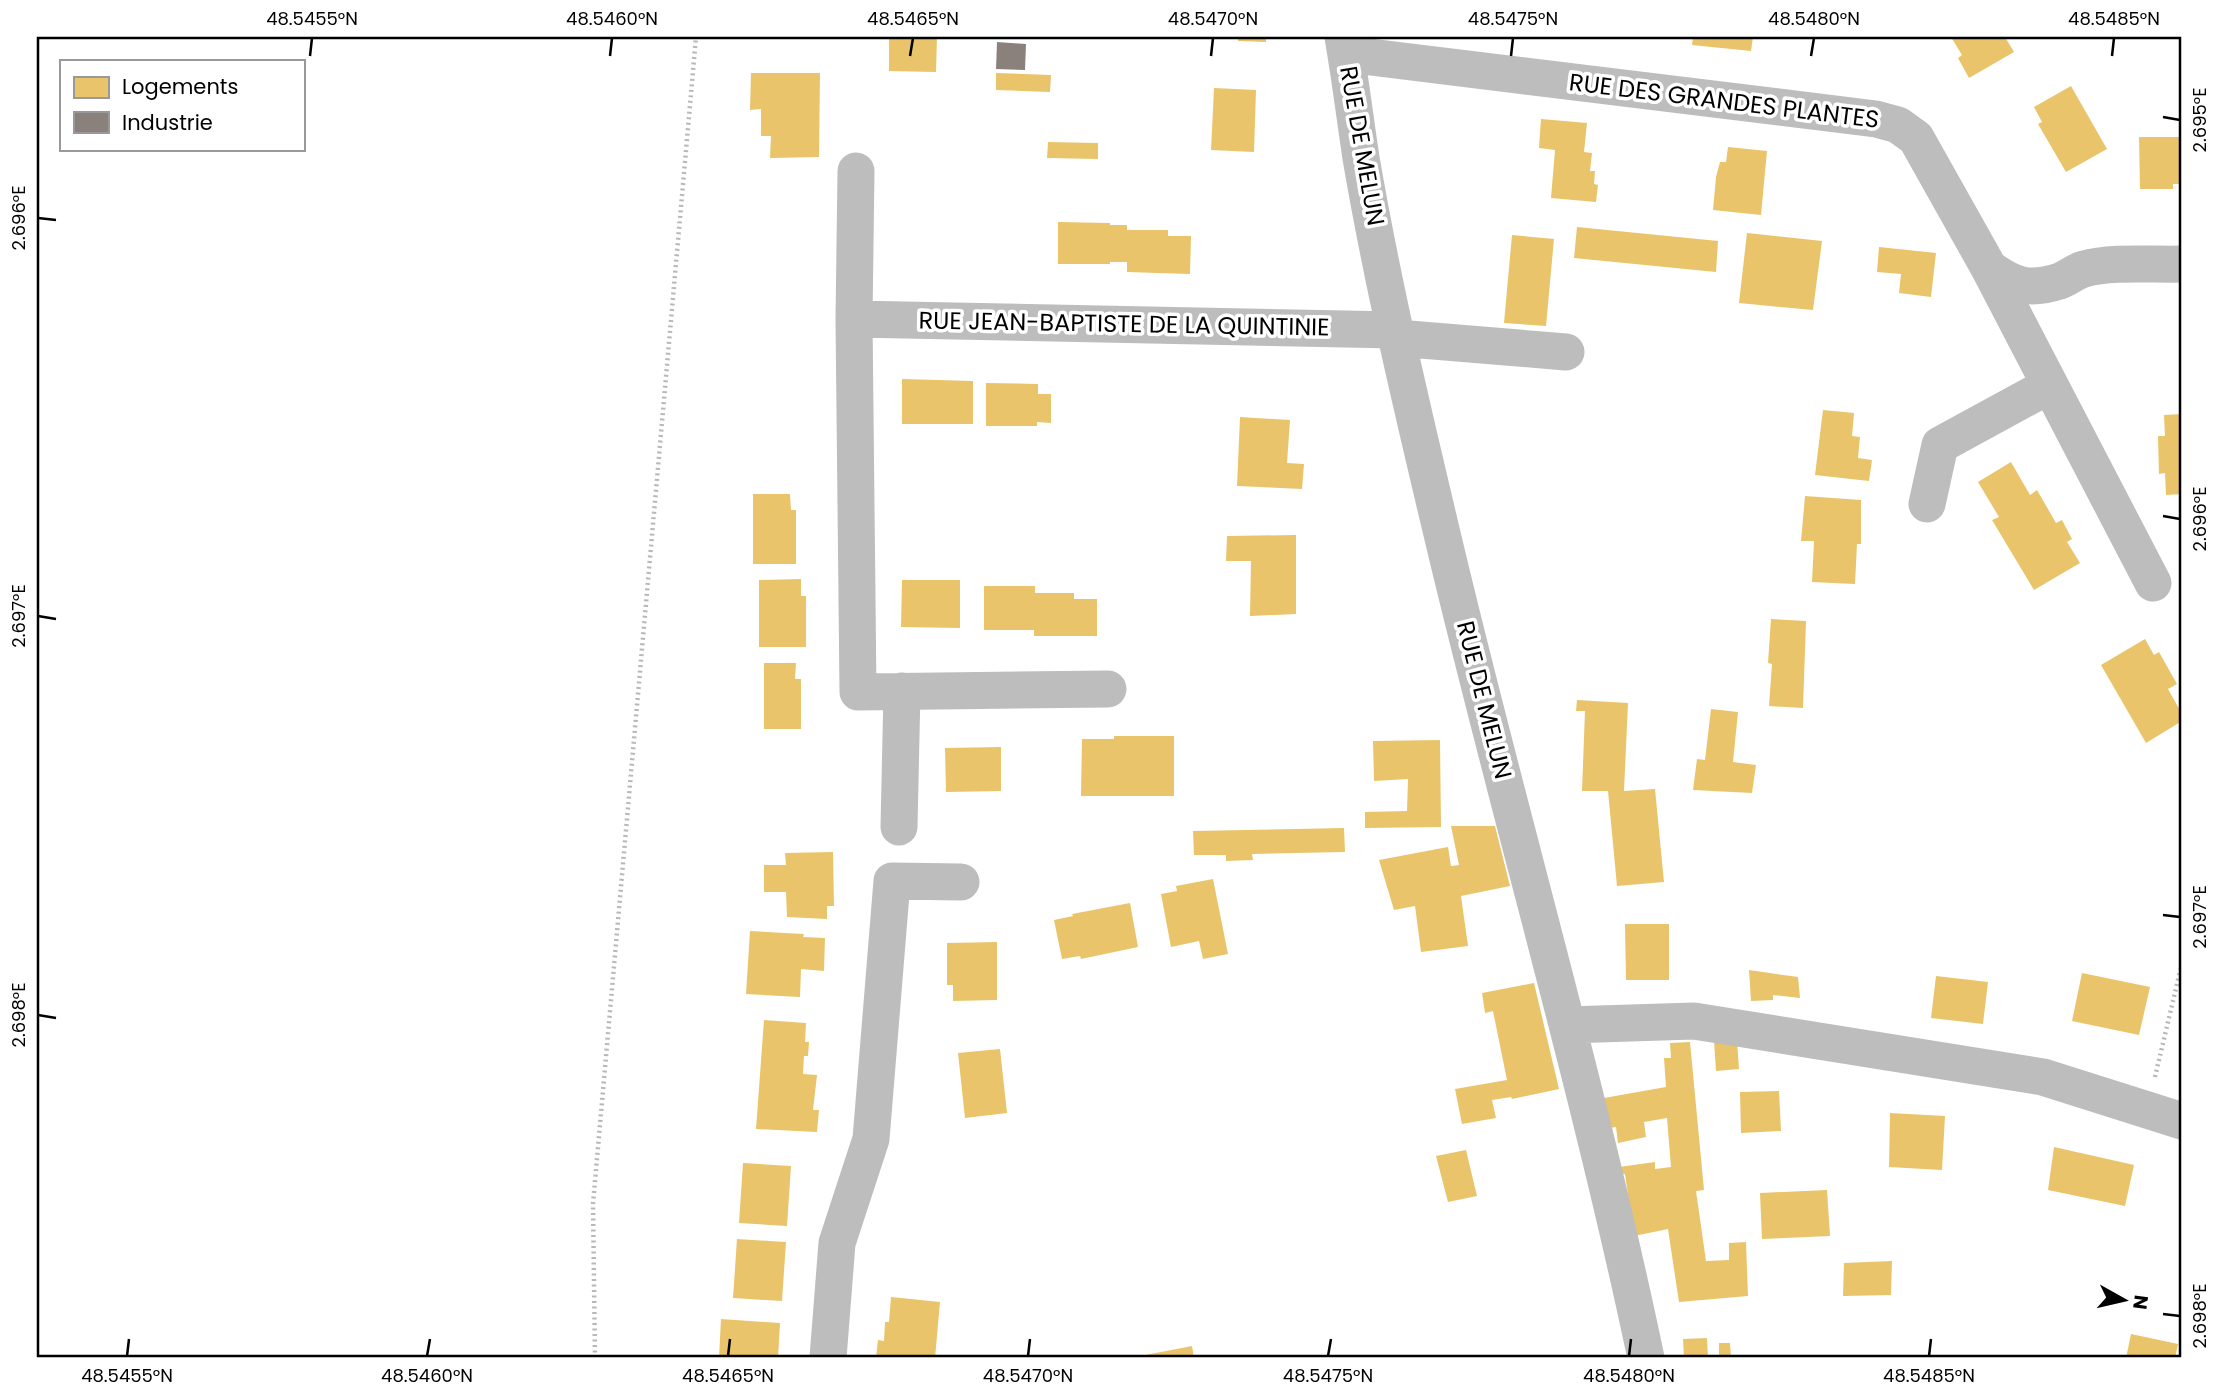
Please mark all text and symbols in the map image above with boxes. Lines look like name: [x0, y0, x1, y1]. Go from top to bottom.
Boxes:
text: 48.5455°N: [266, 6, 358, 31]
text: 48.5460°N: [566, 6, 658, 31]
text: 48.5465°N: [867, 6, 959, 31]
text: 48.5470°N: [1168, 6, 1258, 31]
text: 48.5475°N: [1468, 6, 1558, 31]
text: 48.5480°N: [1768, 6, 1860, 31]
text: 48.5485°N: [2068, 6, 2160, 31]
legend: [60, 60, 304, 150]
street label: RUE DE MELUN: [1332, 63, 1393, 228]
street label: RUE DES GRANDES PLANTES: [1567, 65, 1881, 136]
text: Logements: [122, 72, 238, 101]
text: 2.695°E: [2187, 88, 2212, 152]
text: Industrie: [122, 108, 213, 137]
text: 2.696°E: [6, 186, 31, 250]
street label: RUE JEAN-BAPTISTE DE LA QUINTINIE: [918, 303, 1330, 344]
text: 2.696°E: [2187, 487, 2212, 551]
text: 2.697°E: [6, 584, 31, 648]
street label: RUE DE MELUN: [1449, 617, 1520, 782]
text: 2.697°E: [2187, 885, 2212, 949]
text: 2.698°E: [6, 983, 31, 1047]
north arrow: [2090, 1266, 2160, 1336]
text: 2.698°E: [2187, 1284, 2212, 1348]
text: N: [2126, 1293, 2155, 1311]
text: 48.5455°N: [81, 1363, 173, 1388]
text: 48.5460°N: [381, 1363, 473, 1388]
text: 48.5465°N: [682, 1363, 774, 1388]
text: 48.5470°N: [983, 1363, 1073, 1388]
text: 48.5475°N: [1283, 1363, 1373, 1388]
text: 48.5480°N: [1583, 1363, 1675, 1388]
text: 48.5485°N: [1883, 1363, 1975, 1388]

